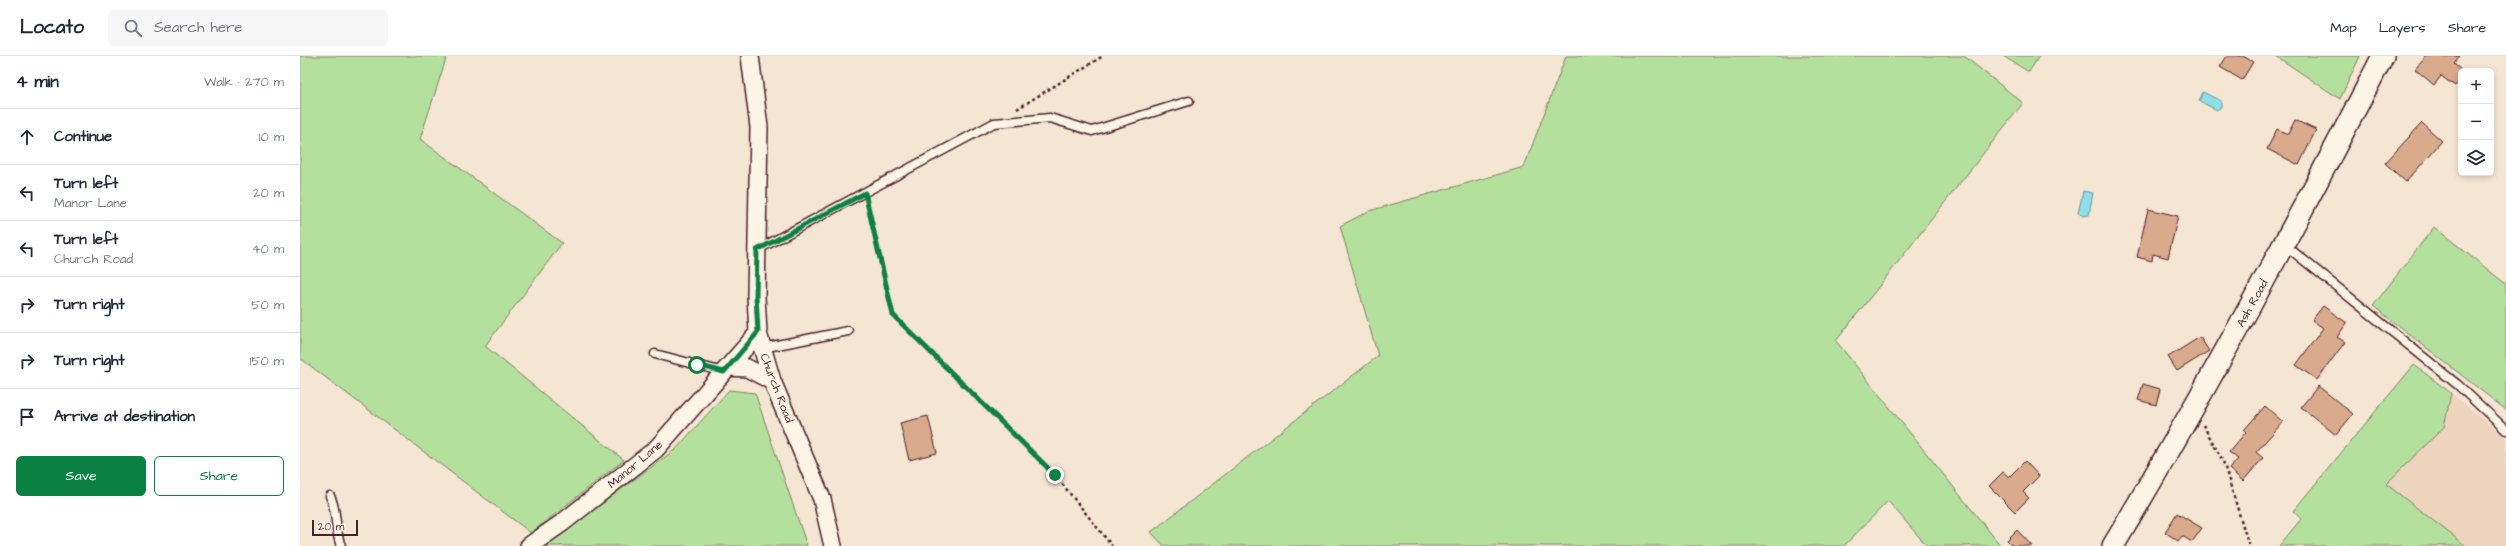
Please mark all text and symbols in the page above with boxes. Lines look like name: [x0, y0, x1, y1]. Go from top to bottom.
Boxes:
search box: [108, 10, 388, 46]
text: Locato: [20, 14, 84, 41]
icon: search: [122, 17, 144, 39]
text: Search here: [154, 17, 242, 38]
text: Map: [2330, 18, 2357, 38]
text: Layers: [2379, 18, 2426, 38]
text: Share: [2448, 18, 2486, 38]
map controls: [2458, 68, 2494, 176]
button: +: [2458, 68, 2494, 104]
text: 4 min: [16, 70, 59, 94]
text: Walk · 270 m: [204, 73, 284, 91]
button: −: [2458, 104, 2494, 140]
icon: ahead: [16, 126, 38, 148]
text: Continue: [54, 126, 112, 147]
text: 10 m: [259, 128, 284, 146]
button: layers: [2458, 140, 2494, 176]
text: Turn left: [54, 173, 118, 194]
icon: left: [16, 182, 38, 204]
text: 20 m: [253, 184, 284, 202]
text: Manor Lane: [54, 194, 127, 212]
text: Turn left: [54, 229, 118, 250]
icon: left: [16, 238, 38, 260]
text: 40 m: [252, 240, 284, 258]
text: Church Road: [54, 250, 133, 268]
street label: Ash Road: [2232, 276, 2272, 330]
icon: right: [16, 294, 38, 316]
text: Turn right: [54, 294, 125, 315]
text: 50 m: [251, 296, 284, 314]
icon: right: [16, 350, 38, 372]
text: Turn right: [54, 350, 125, 371]
street label: Church Road: [756, 351, 798, 425]
text: 150 m: [250, 352, 284, 370]
route start: [688, 356, 706, 374]
icon: arrive: [16, 406, 38, 428]
text: Arrive at destination: [54, 406, 195, 427]
street label: Manor Lane: [604, 436, 667, 492]
button: Save: [16, 456, 146, 496]
button: Share: [154, 456, 284, 496]
route end: [1046, 466, 1064, 484]
scale bar: [312, 518, 358, 537]
text: 20 m: [318, 519, 344, 534]

